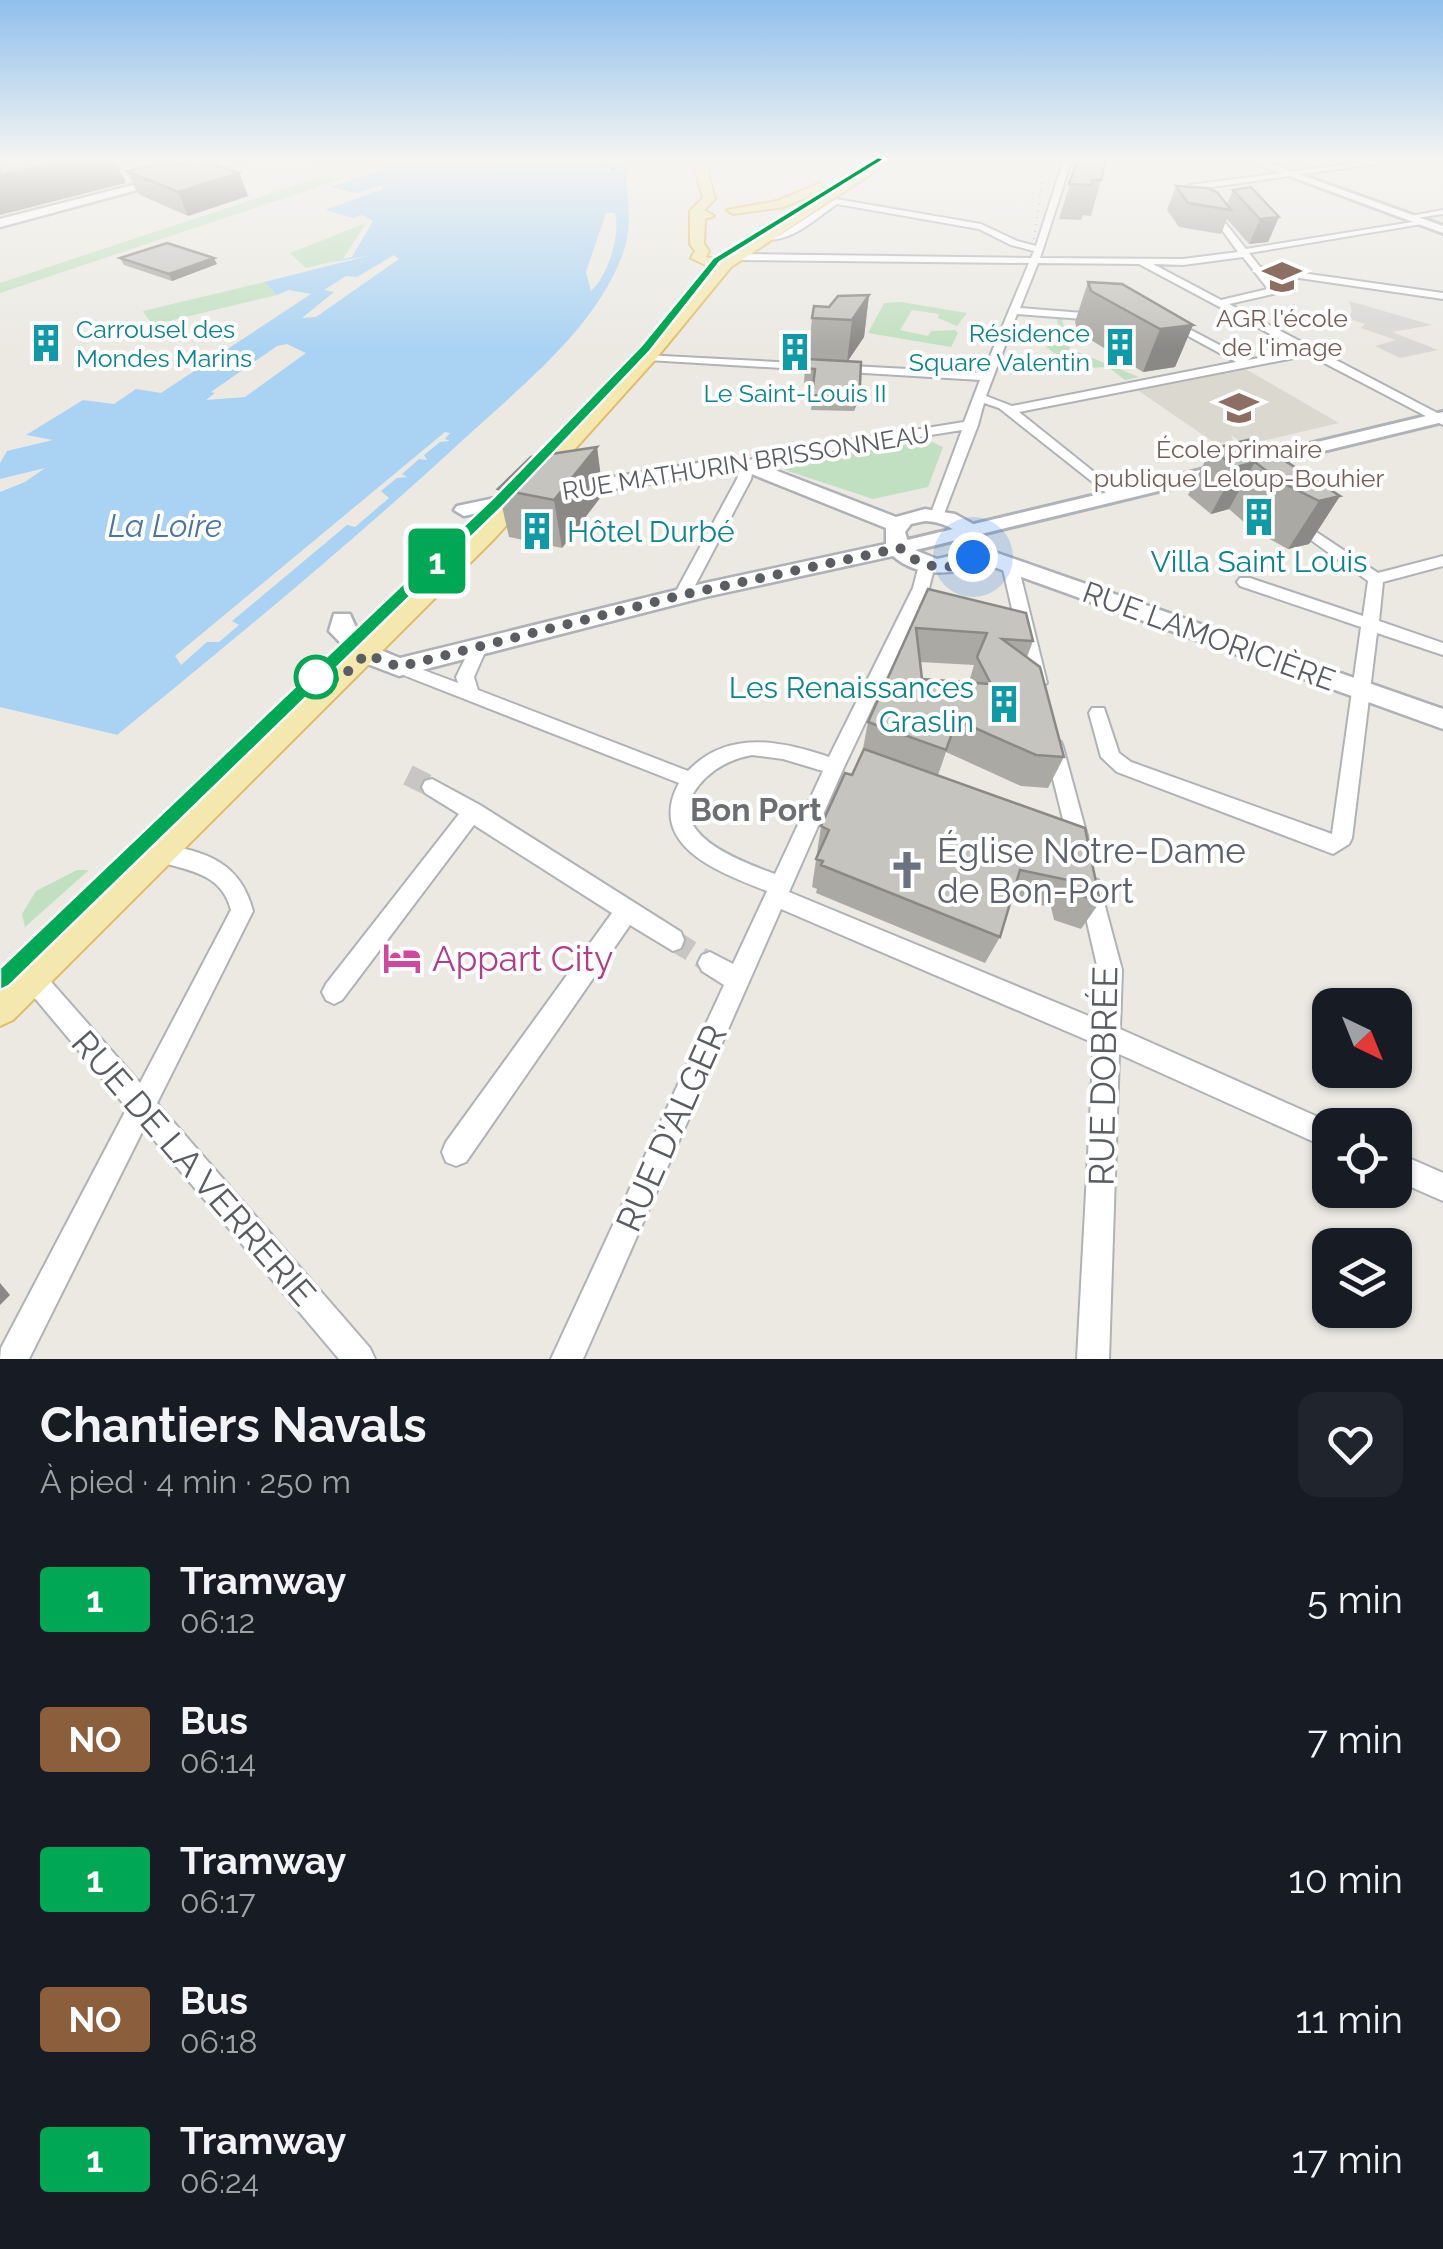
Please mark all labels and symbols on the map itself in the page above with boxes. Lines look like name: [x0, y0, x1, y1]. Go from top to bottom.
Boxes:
school or university icon: AGR l'école de l'image: [1261, 256, 1303, 298]
place label: AGR l'école de l'image: [1216, 303, 1348, 362]
place label: Carrousel des Mondes Marins: [76, 314, 252, 373]
place label: Résidence Square Valentin: [909, 318, 1090, 377]
building icon: Carrousel des Mondes Marins: [25, 322, 67, 364]
building icon: Résidence Square Valentin: [1099, 326, 1141, 368]
building icon: Le Saint-Louis II: [774, 331, 816, 373]
place label: Le Saint-Louis II: [703, 378, 887, 408]
school or university icon: École primaire publique Leloup-Bouhier: [1218, 387, 1260, 429]
street label: RUE MATHURIN BRISSONNEAU: [560, 418, 932, 506]
place label: École primaire publique Leloup-Bouhier: [1094, 434, 1385, 493]
building icon: Villa Saint Louis: [1238, 496, 1280, 538]
water label: La Loire: [108, 507, 222, 544]
building icon: Hôtel Durbé: [516, 510, 558, 552]
place label: Hôtel Durbé: [567, 514, 735, 549]
line badge: 1: [404, 528, 470, 594]
your location: [948, 532, 998, 582]
place label: Villa Saint Louis: [1150, 544, 1368, 579]
street label: RUE LAMORICIÈRE: [1078, 574, 1340, 698]
unlabelled marker: [295, 656, 337, 698]
place label: Les Renaissances Graslin: [729, 670, 974, 739]
building icon: Les Renaissances Graslin: [983, 683, 1025, 725]
district label: Bon Port: [690, 791, 822, 828]
place label: Église Notre-Dame de Bon-Port: [937, 830, 1246, 911]
church icon: Église Notre-Dame de Bon-Port: [886, 849, 928, 891]
hotel icon: Appart City: [381, 937, 423, 979]
place label: Appart City: [432, 938, 613, 979]
street label: RUE DOBRÉE: [1081, 966, 1125, 1186]
north arrow: [1312, 988, 1412, 1088]
street label: RUE D'ALGER: [607, 1019, 735, 1237]
street label: RUE DE LA VERRERIE: [64, 1022, 324, 1314]

